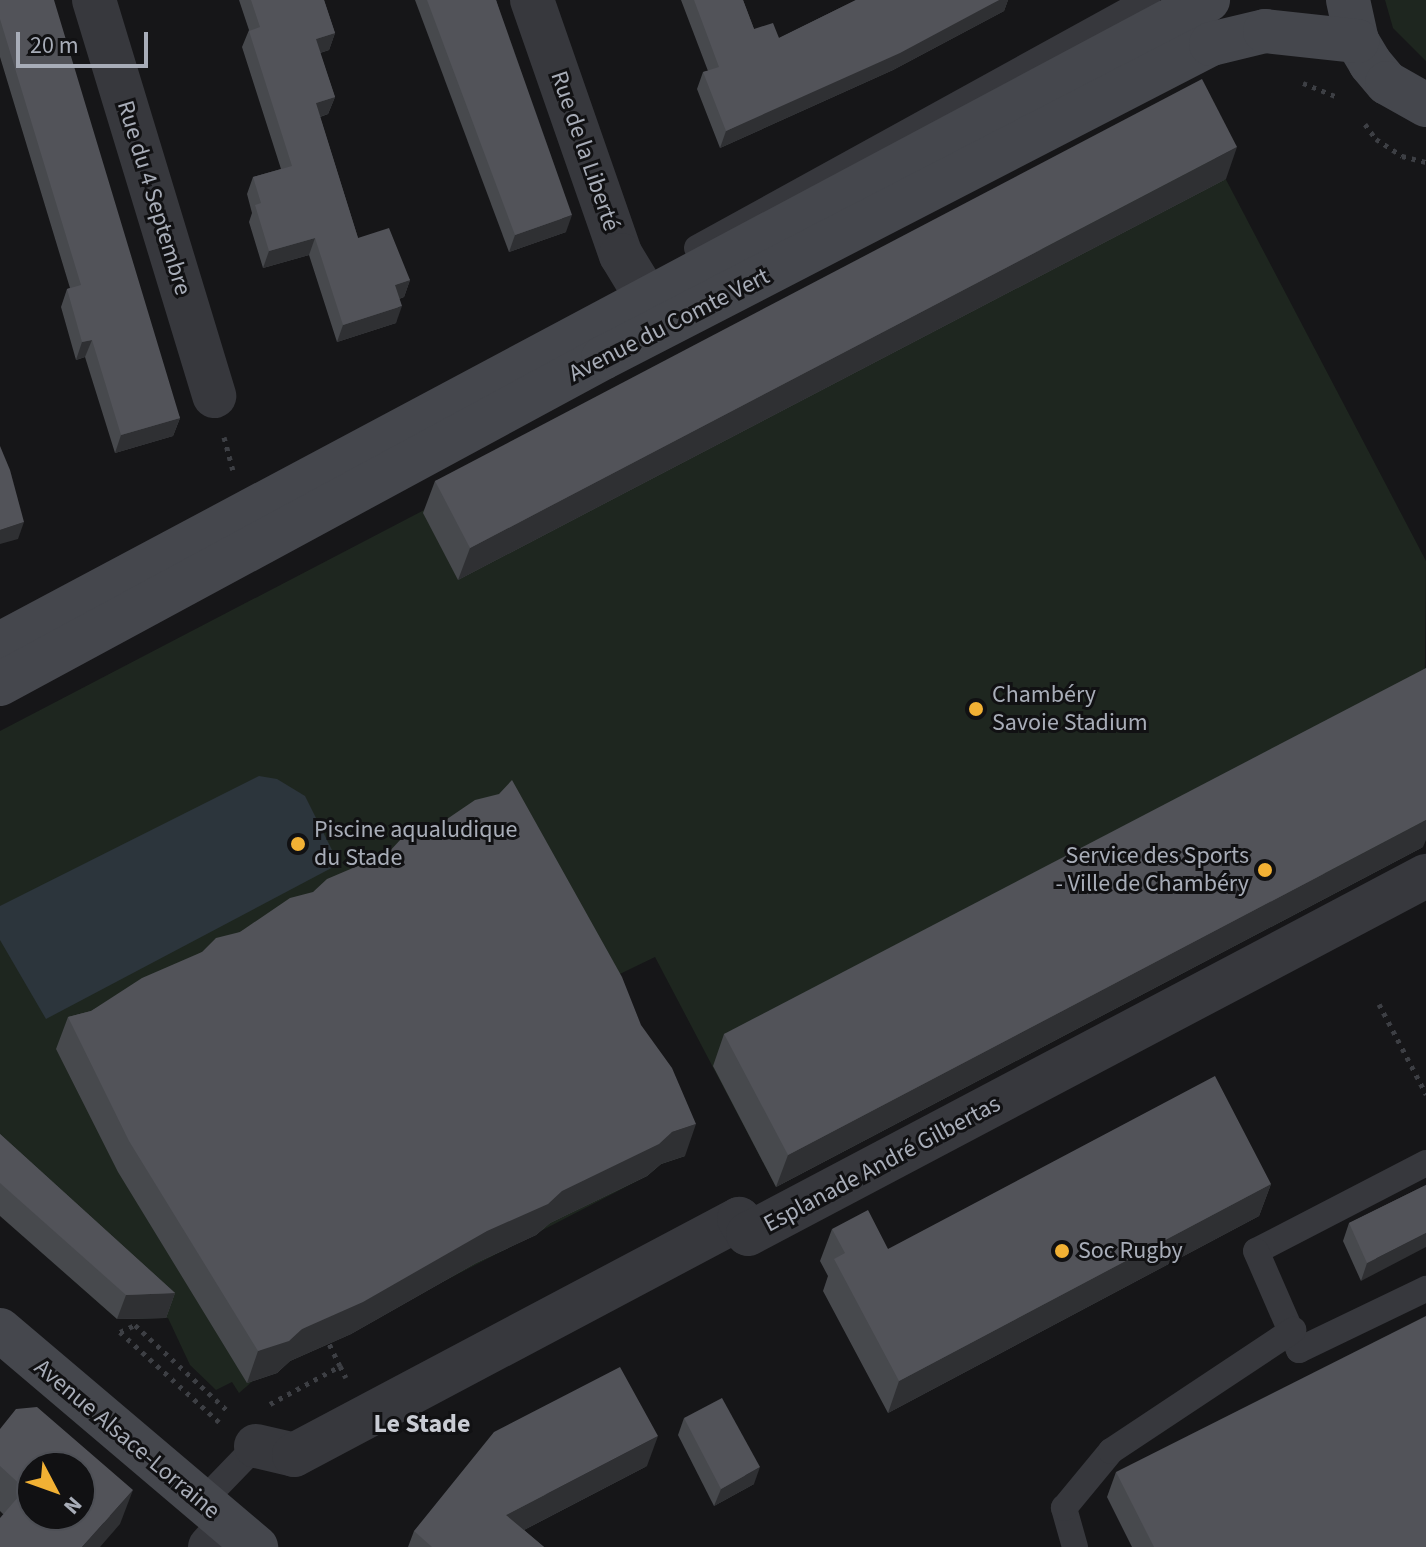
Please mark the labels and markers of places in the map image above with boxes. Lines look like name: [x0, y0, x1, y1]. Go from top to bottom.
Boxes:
place label: Chambéry Savoie Stadium: [992, 681, 1148, 737]
marker: Chambéry Savoie Stadium: [967, 700, 985, 718]
place label: Piscine aqualudique du Stade: [314, 816, 517, 872]
marker: Piscine aqualudique du Stade: [289, 835, 307, 853]
place label: Service des Sports - Ville de Chambéry: [1055, 842, 1249, 898]
marker: Service des Sports - Ville de Chambéry: [1256, 861, 1274, 879]
place label: Soc Rugby: [1078, 1237, 1183, 1265]
marker: Soc Rugby: [1053, 1242, 1071, 1260]

